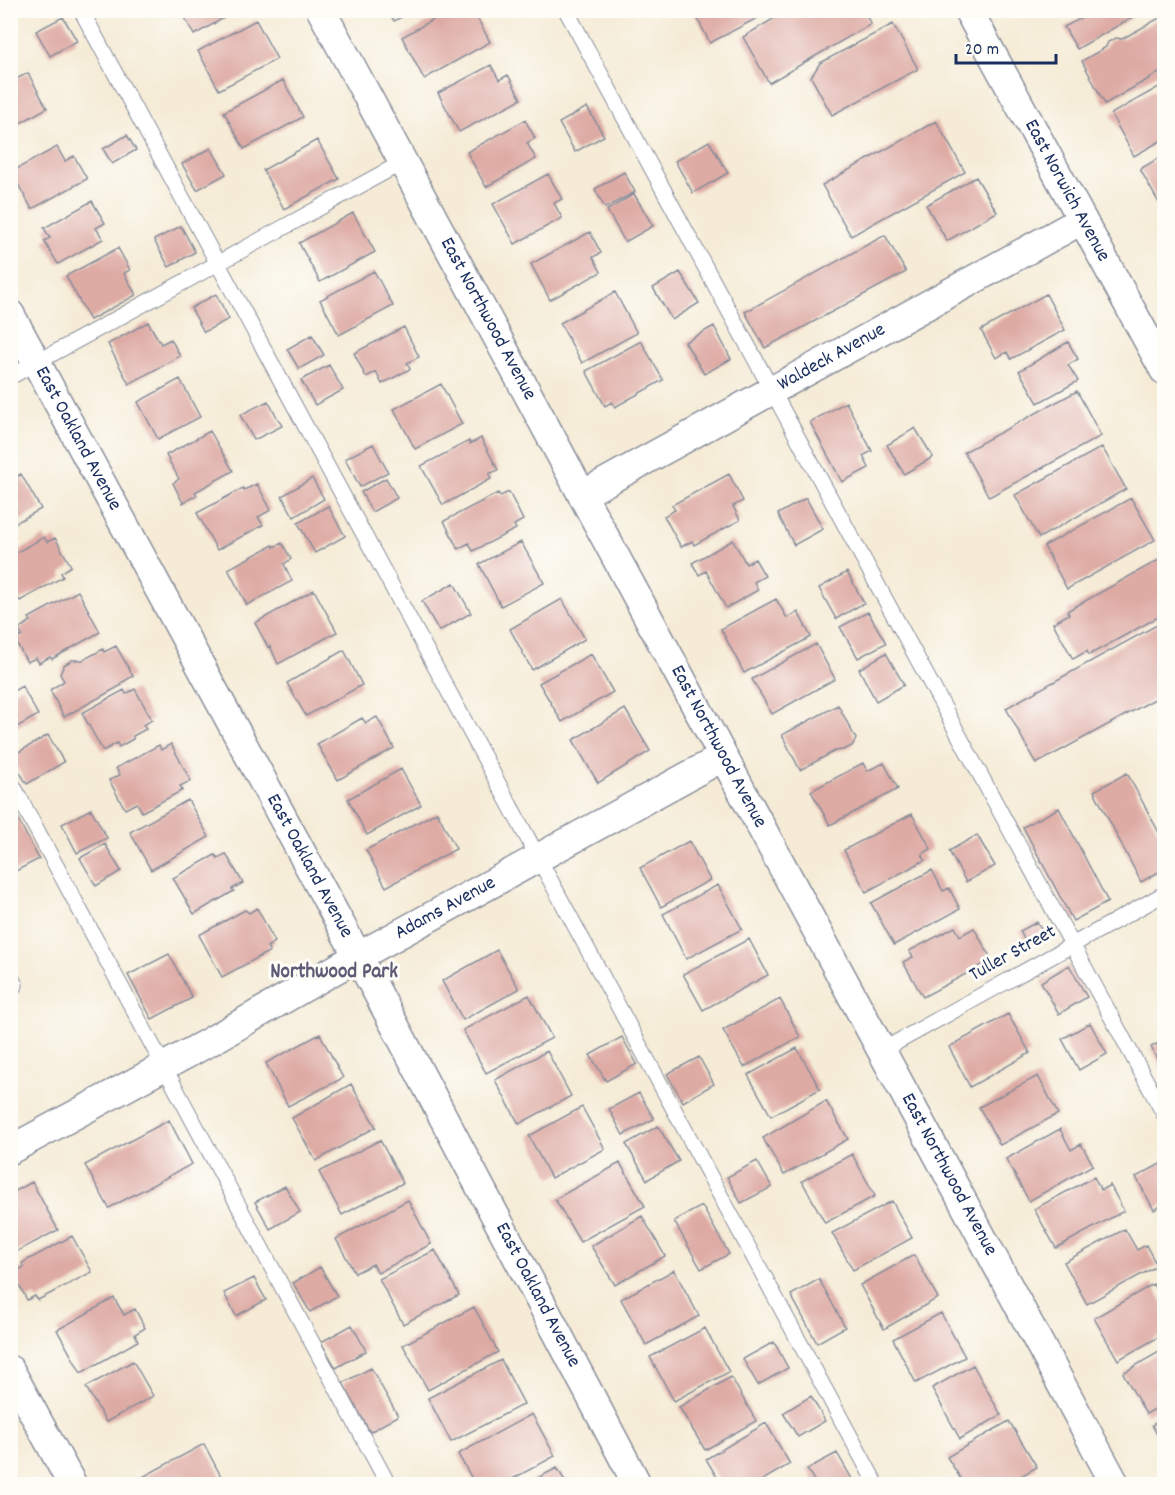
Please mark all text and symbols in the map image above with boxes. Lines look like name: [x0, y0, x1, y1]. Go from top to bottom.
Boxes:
scale bar: [956, 27, 1056, 65]
text: 20 m: [965, 38, 999, 63]
street label: East Norwich Avenue: [1016, 115, 1117, 267]
street label: East Northwood Avenue: [432, 233, 543, 406]
street label: Waldeck Avenue: [773, 317, 891, 399]
street label: East Oakland Avenue: [27, 362, 128, 516]
street label: East Northwood Avenue: [663, 661, 773, 833]
street label: East Oakland Avenue: [259, 789, 360, 943]
street label: Adams Avenue: [390, 870, 501, 948]
street label: Tuller Street: [964, 919, 1062, 989]
district label: Northwood Park: [270, 958, 398, 988]
street label: East Northwood Avenue: [893, 1088, 1004, 1261]
street label: East Oakland Avenue: [488, 1218, 587, 1373]

